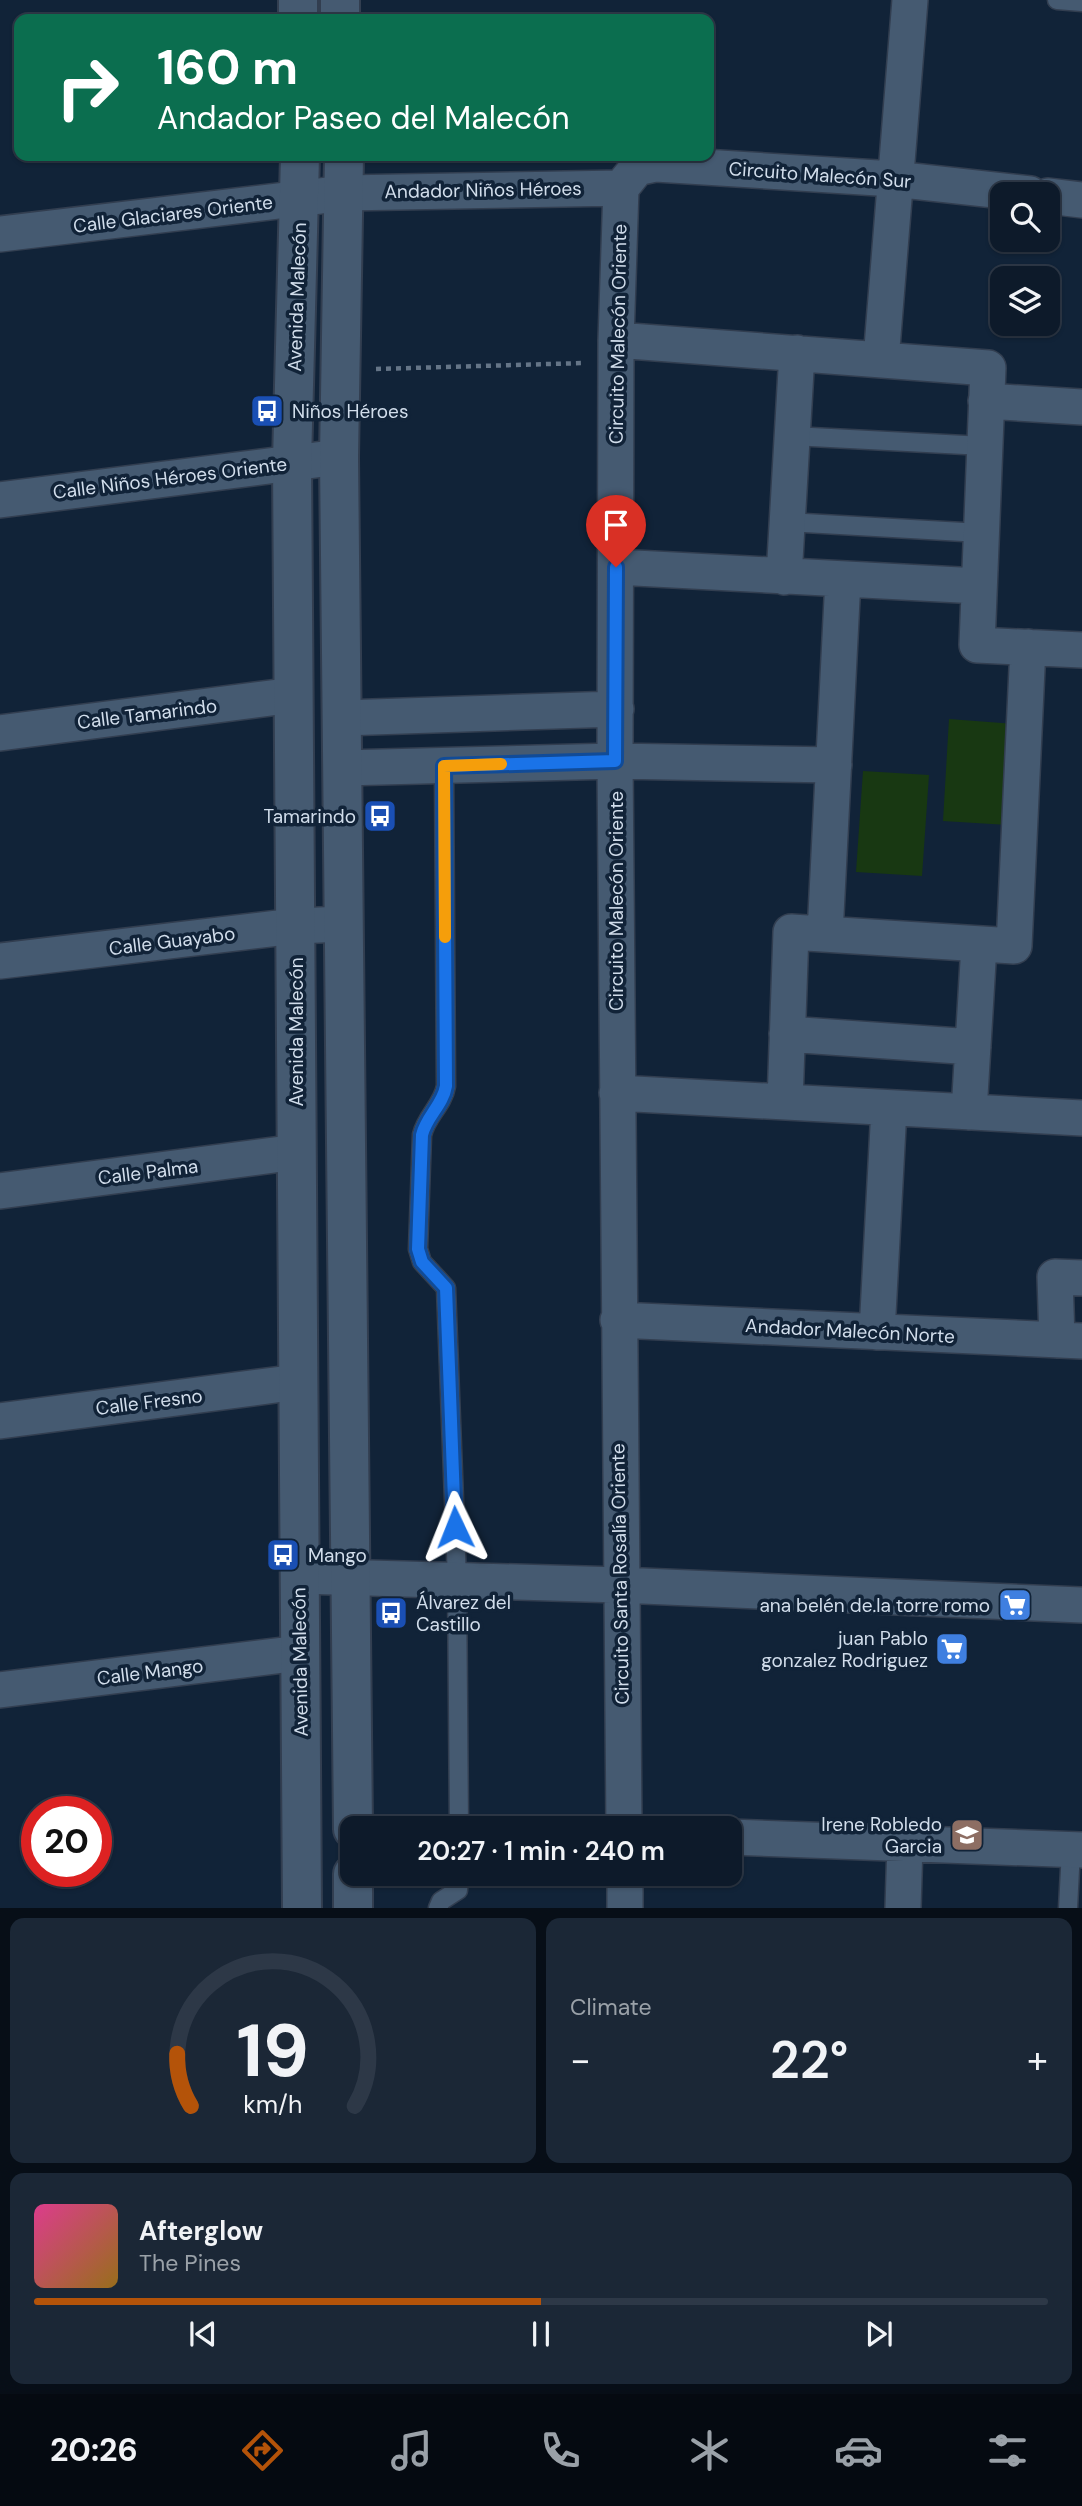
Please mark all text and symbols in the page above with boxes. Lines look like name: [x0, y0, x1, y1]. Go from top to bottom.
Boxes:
text: 160 m: [157, 35, 298, 99]
icon: right: [42, 42, 133, 133]
text: Andador Paseo del Malecón: [157, 97, 570, 139]
street label: Circuito Malecón Sur: [728, 156, 912, 194]
street label: Andador Niños Héroes: [384, 176, 582, 204]
map controls: [990, 182, 1060, 336]
button: search: [990, 182, 1060, 252]
street label: Calle Glaciares Oriente: [72, 189, 274, 239]
street label: Avenida Malecón: [282, 222, 312, 372]
street label: Circuito Malecón Oriente: [604, 224, 632, 444]
button: layers: [990, 266, 1060, 336]
bus stop icon: Niños Héroes: [248, 392, 286, 430]
place label: Niños Héroes: [292, 399, 408, 424]
street label: Calle Niños Héroes Oriente: [51, 451, 289, 505]
pin: [586, 495, 646, 567]
icon: arrive: [597, 506, 635, 544]
street label: Calle Tamarindo: [76, 693, 218, 735]
street label: Circuito Malecón Oriente: [604, 791, 629, 1011]
bus stop icon: Tamarindo: [361, 797, 399, 835]
place label: Tamarindo: [263, 804, 356, 829]
street label: Calle Guayabo: [107, 921, 237, 961]
street label: Avenida Malecón: [284, 957, 309, 1107]
street label: Calle Palma: [97, 1153, 199, 1191]
street label: Andador Malecón Norte: [745, 1313, 955, 1349]
street label: Calle Fresno: [94, 1383, 204, 1421]
street label: Circuito Santa Rosalía Oriente: [605, 1443, 635, 1705]
position arrow: [418, 1490, 492, 1564]
bus stop icon: Mango: [264, 1536, 302, 1574]
place label: Mango: [308, 1543, 367, 1568]
supermarket icon: ana belén de.la torre romo: [996, 1586, 1034, 1624]
street label: Avenida Malecón: [286, 1587, 314, 1737]
place label: Álvarez del Castillo: [416, 1590, 511, 1637]
place label: ana belén de.la torre romo: [759, 1593, 990, 1618]
bus stop icon: Álvarez del Castillo: [372, 1594, 410, 1632]
place label: juan Pablo gonzalez Rodriguez: [761, 1626, 928, 1673]
supermarket icon: juan Pablo gonzalez Rodriguez: [933, 1630, 971, 1668]
street label: Calle Mango: [95, 1653, 205, 1691]
speed limit sign: 20: [21, 1796, 112, 1887]
place label: Irene Robledo Garcia: [821, 1812, 942, 1859]
school or university icon: Irene Robledo Garcia: [948, 1816, 986, 1854]
text: 20:27 · 1 min · 240 m: [417, 1834, 665, 1868]
text: Climate: [570, 1992, 652, 2022]
text: 19: [237, 2005, 309, 2100]
text: 22°: [770, 2026, 848, 2094]
text: −: [570, 2035, 591, 2085]
text: +: [1027, 2035, 1048, 2085]
text: km/h: [243, 2088, 303, 2121]
text: Afterglow: [139, 2214, 263, 2248]
text: The Pines: [139, 2248, 241, 2278]
icon: previous: [184, 2315, 222, 2353]
icon: pause: [522, 2315, 560, 2353]
icon: next: [860, 2315, 898, 2353]
icon: directions: [238, 2426, 287, 2475]
icon: music: [387, 2426, 436, 2475]
icon: phone: [536, 2426, 585, 2475]
icon: climate: [685, 2426, 734, 2475]
icon: car: [834, 2426, 883, 2475]
icon: filters: [983, 2426, 1032, 2475]
text: 20:26: [50, 2429, 138, 2471]

